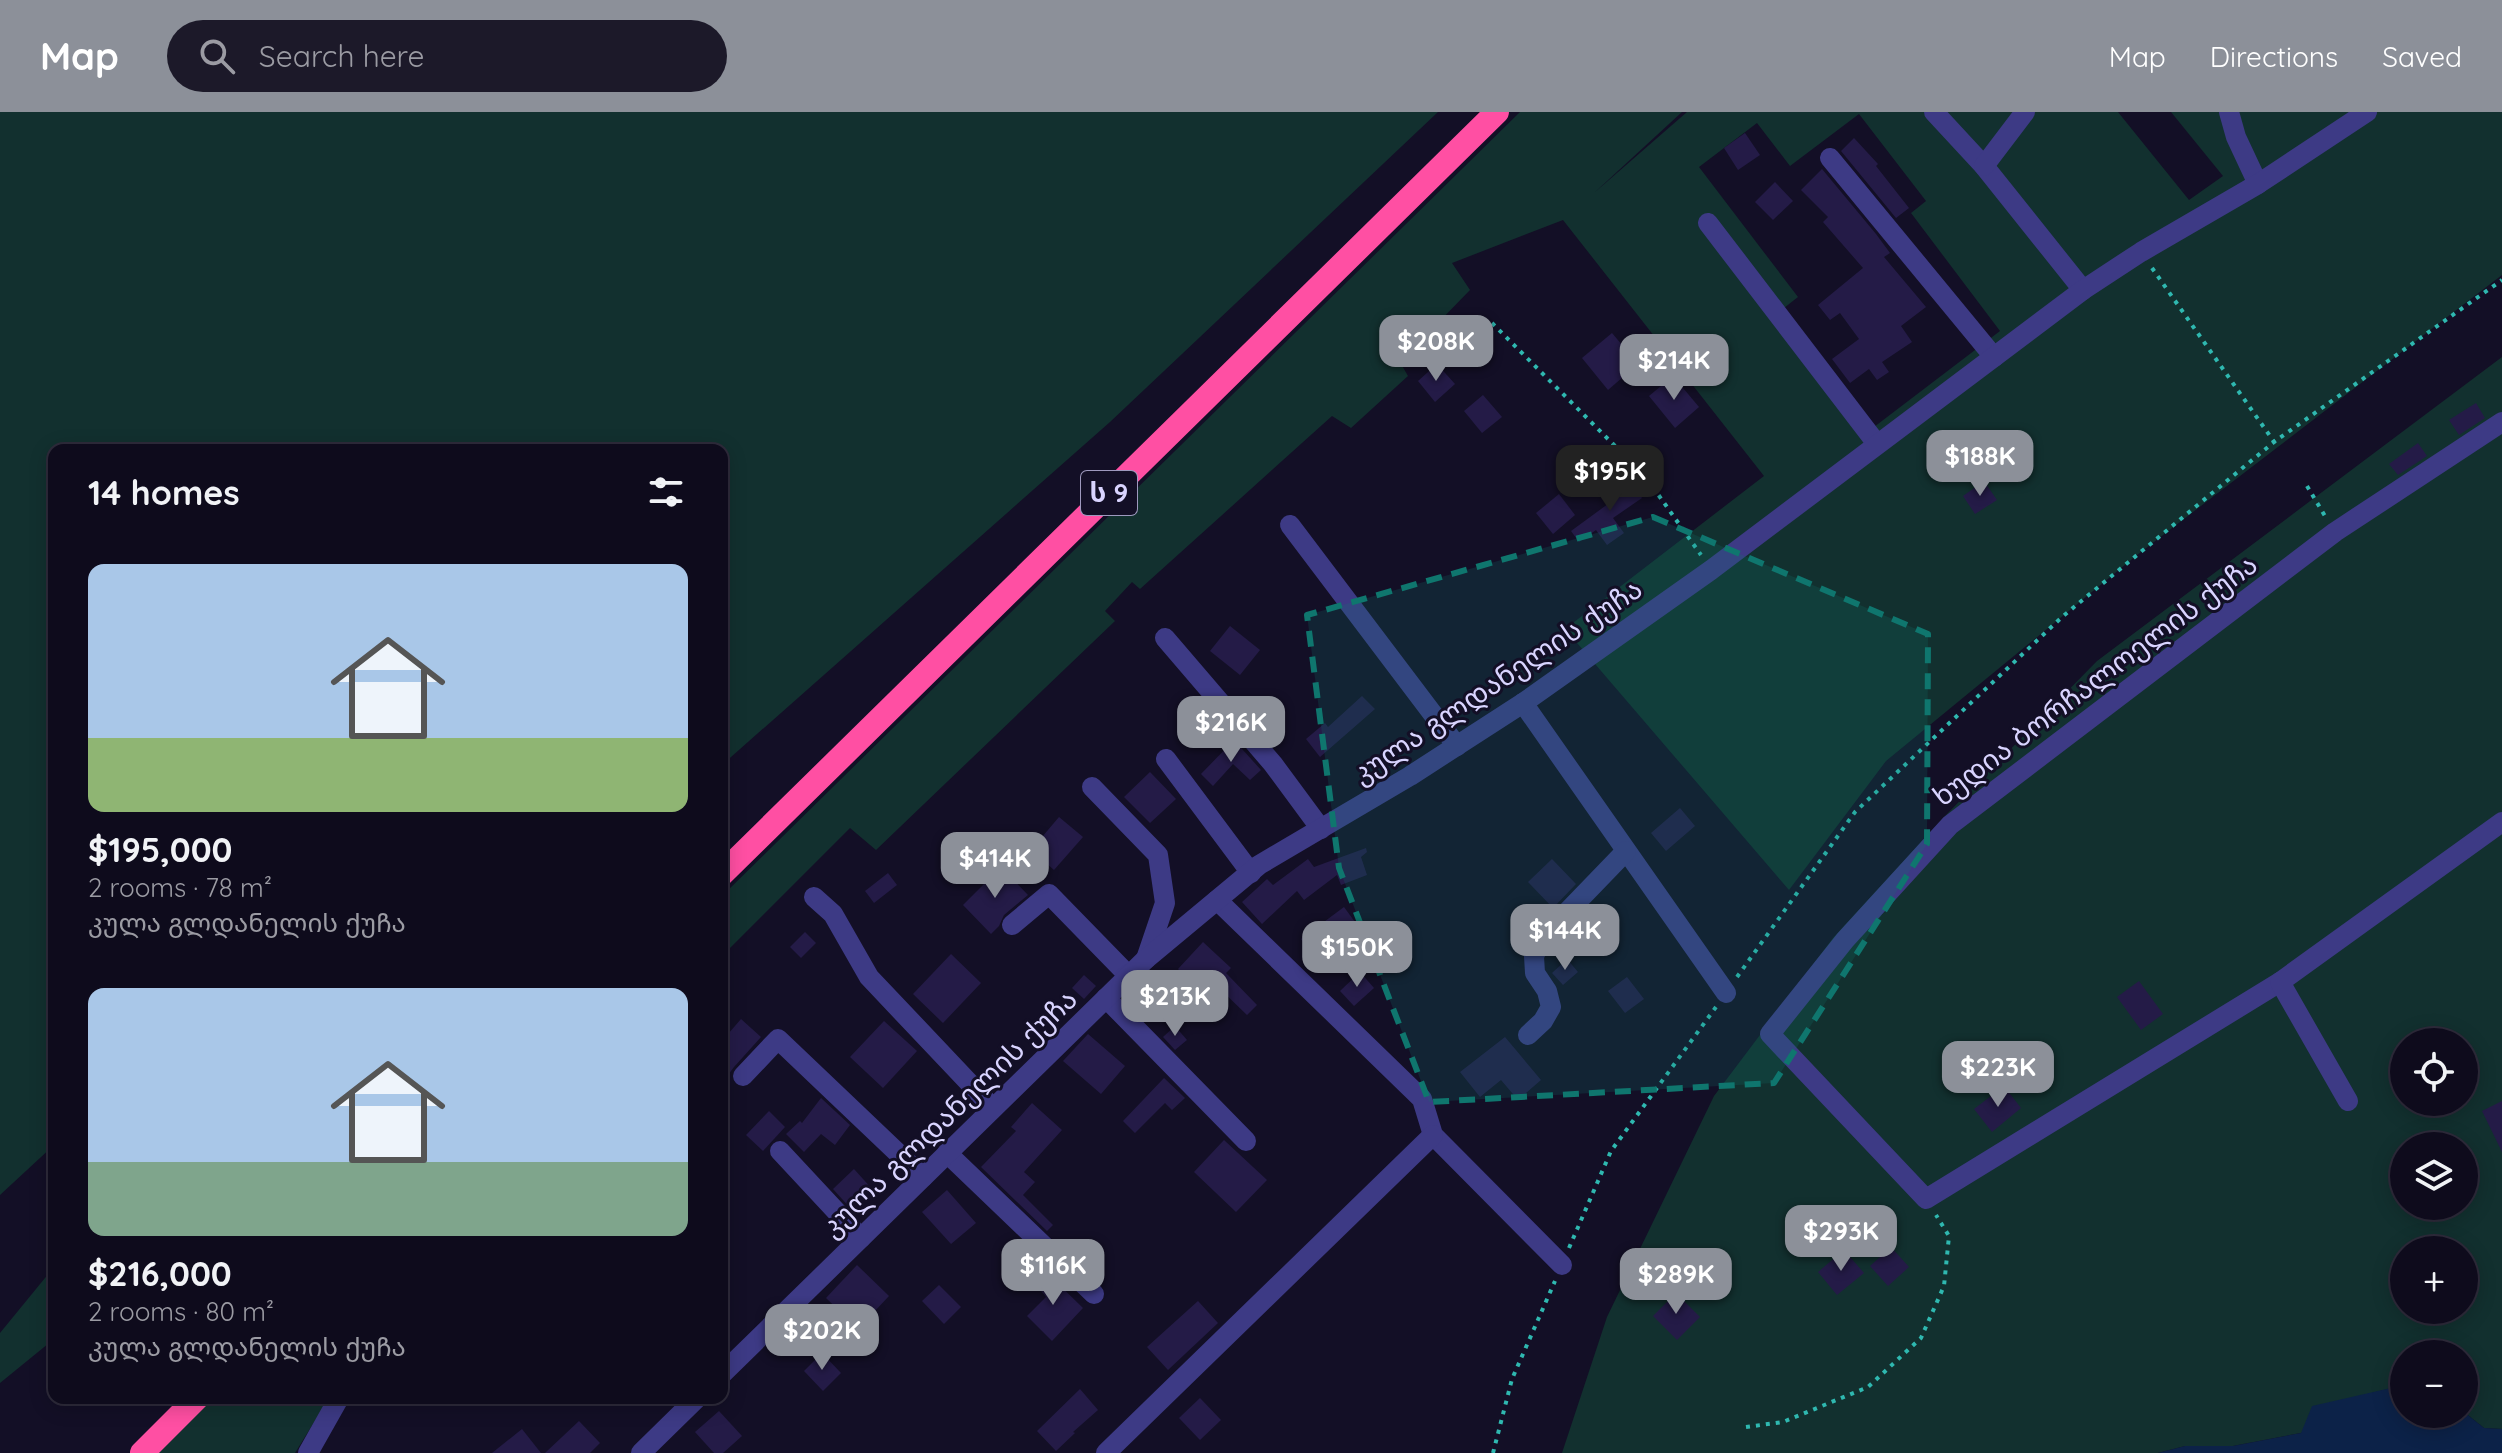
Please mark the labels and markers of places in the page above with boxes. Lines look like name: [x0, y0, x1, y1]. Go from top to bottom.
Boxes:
pin: $208K: [1380, 315, 1492, 383]
pin: $214K: [1618, 334, 1730, 402]
pin: $188K: [1924, 430, 2036, 498]
pin: $195K: [1554, 445, 1666, 513]
pin: $216K: [1175, 696, 1287, 764]
pin: $414K: [939, 832, 1051, 900]
pin: $144K: [1509, 904, 1621, 972]
pin: $150K: [1301, 921, 1413, 989]
pin: $213K: [1119, 970, 1231, 1038]
pin: $223K: [1942, 1041, 2054, 1109]
pin: $293K: [1785, 1205, 1897, 1273]
pin: $116K: [997, 1239, 1109, 1307]
pin: $289K: [1620, 1248, 1732, 1316]
pin: $202K: [766, 1304, 878, 1372]

